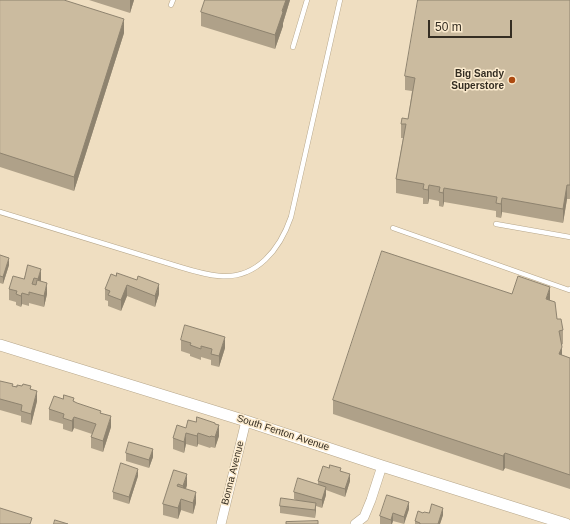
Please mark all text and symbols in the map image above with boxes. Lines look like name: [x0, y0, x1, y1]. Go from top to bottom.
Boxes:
scale bar: [430, 12, 514, 38]
text: 50 m: [435, 20, 462, 34]
place label: Big Sandy Superstore: [451, 68, 504, 92]
marker: Big Sandy Superstore: [507, 75, 517, 85]
street label: South Fenton Avenue: [235, 412, 331, 454]
street label: Bonna Avenue: [219, 440, 247, 506]

